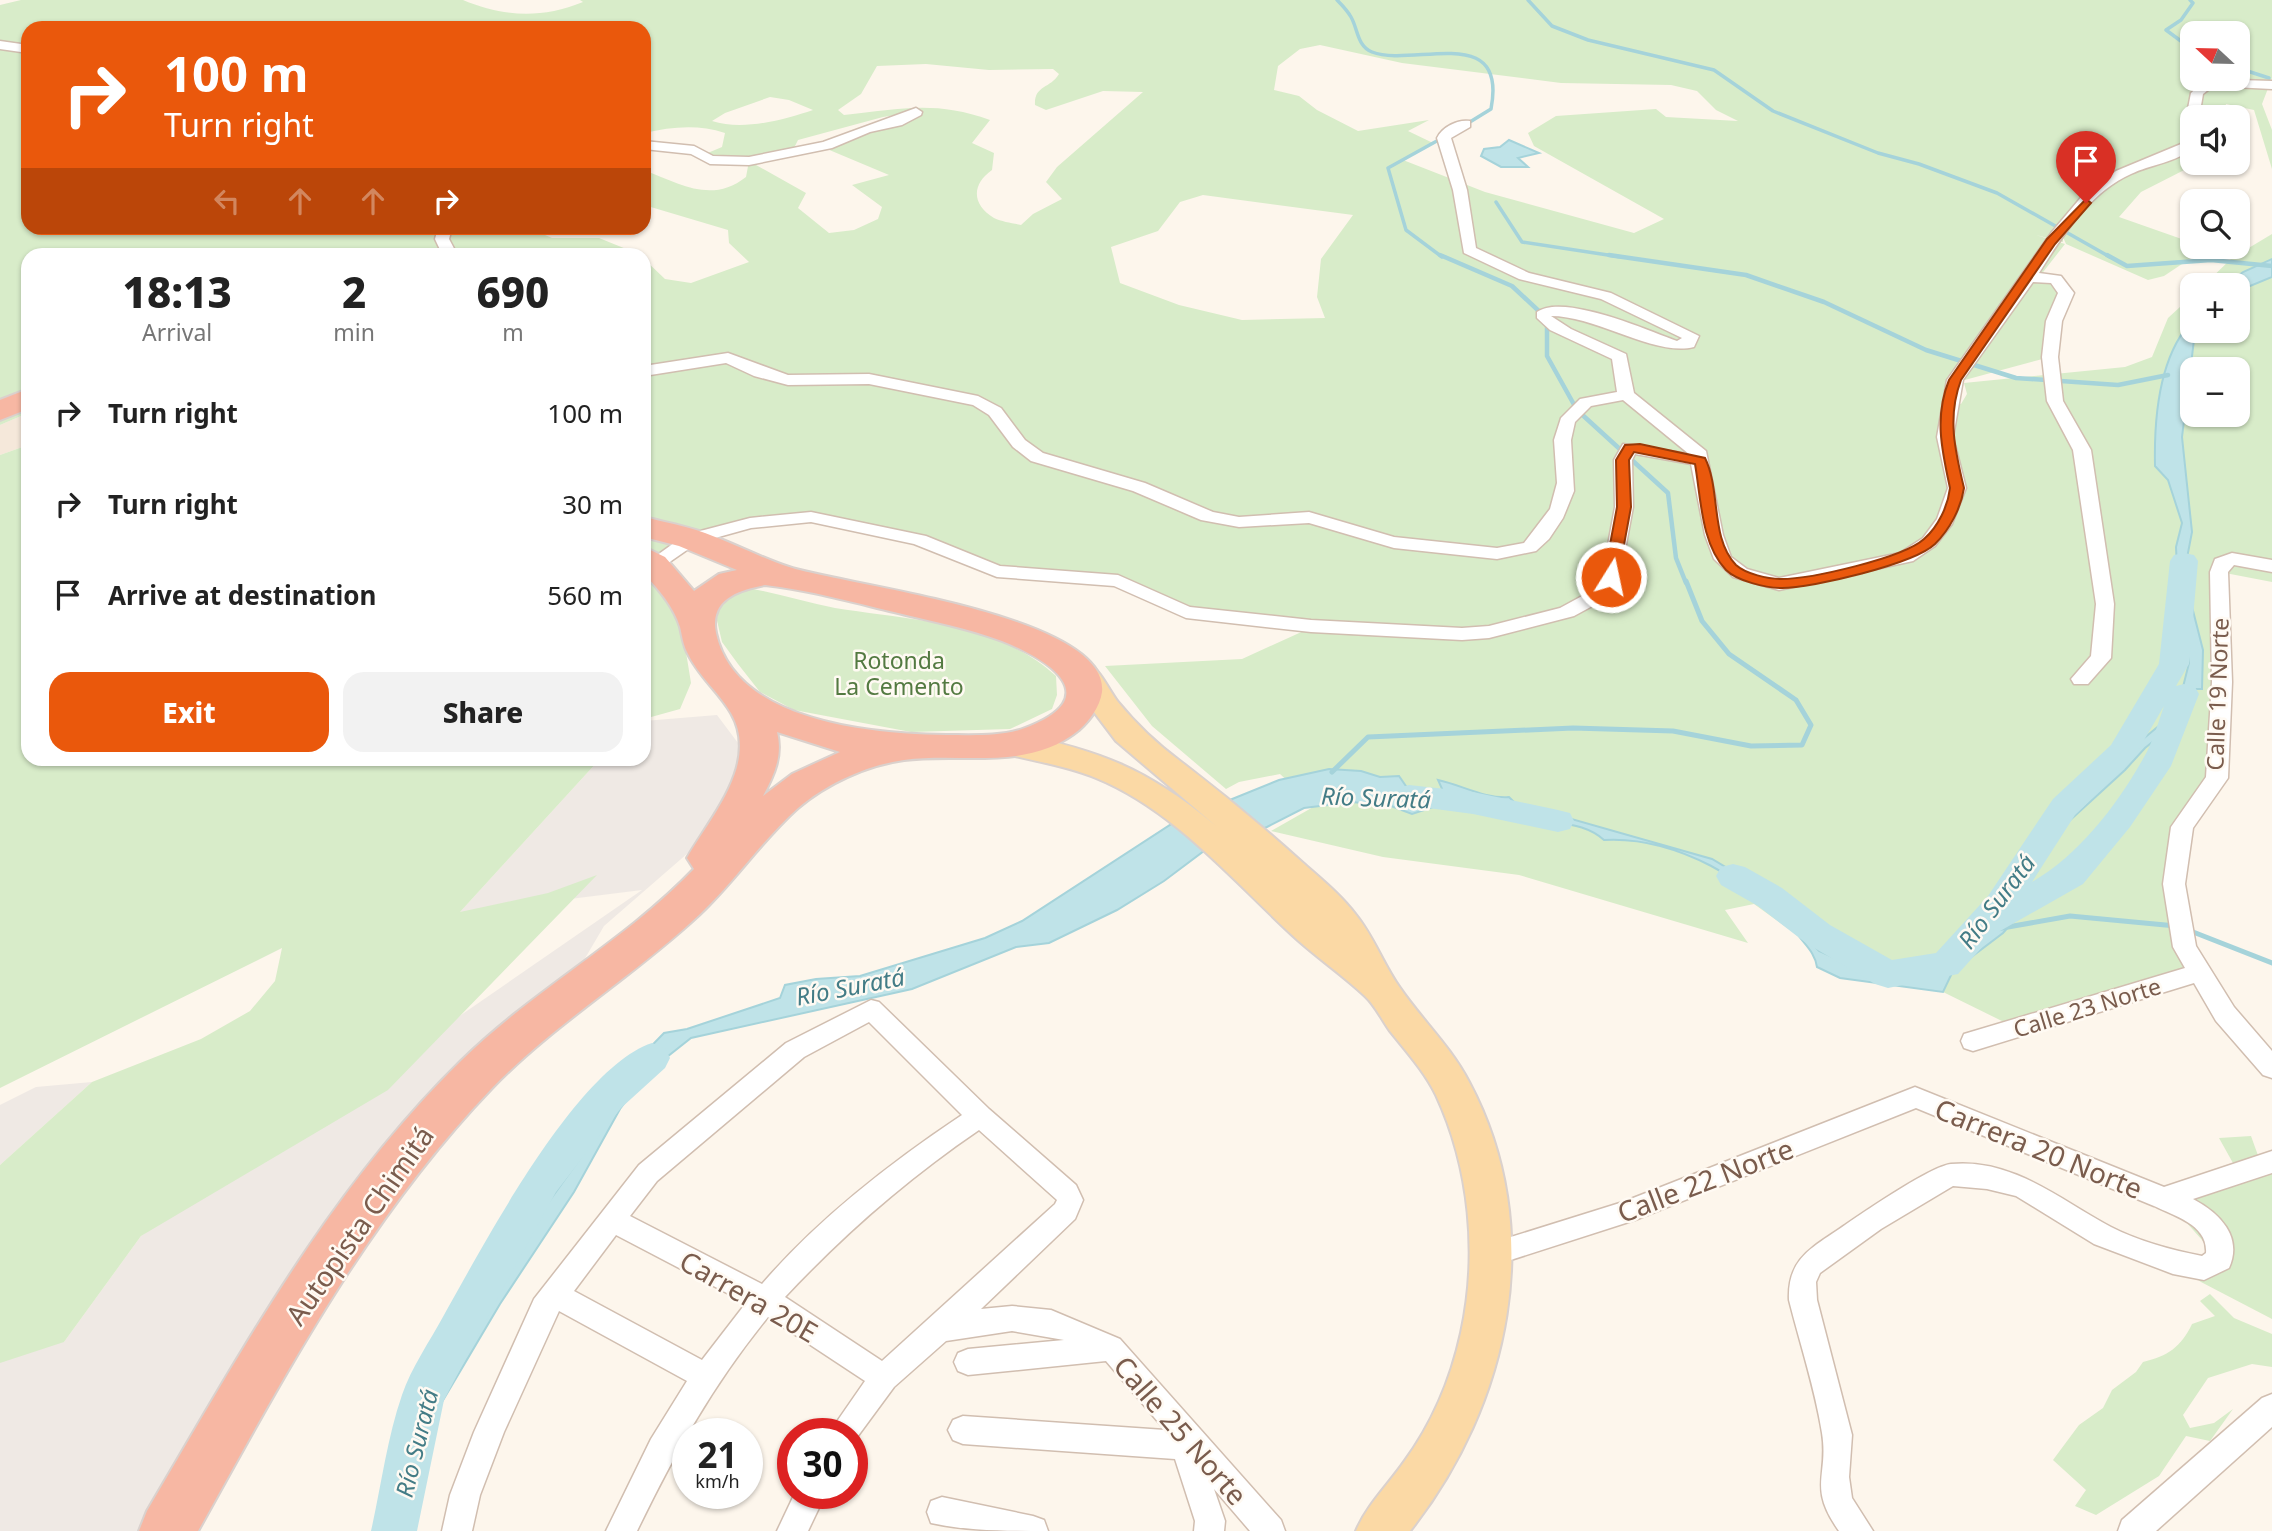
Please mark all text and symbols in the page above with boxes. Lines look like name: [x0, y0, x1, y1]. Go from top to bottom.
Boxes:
north arrow: [2180, 21, 2250, 91]
map controls: [2180, 21, 2250, 427]
text: 100 m: [164, 40, 309, 106]
icon: right: [49, 49, 140, 140]
text: Turn right: [164, 103, 314, 146]
button: sound: [2180, 105, 2250, 175]
pin: [2056, 131, 2116, 203]
icon: arrive: [2067, 142, 2105, 180]
icon: left: [208, 182, 246, 220]
icon: ahead: [281, 182, 319, 220]
icon: ahead: [354, 182, 392, 220]
icon: right: [427, 182, 465, 220]
button: search: [2180, 189, 2250, 259]
text: 18:13: [123, 263, 232, 320]
text: 2: [342, 263, 366, 320]
text: 690: [477, 263, 549, 320]
button: +: [2180, 273, 2250, 343]
text: Arrival: [142, 316, 212, 348]
text: min: [333, 316, 375, 348]
text: m: [502, 316, 524, 348]
button: −: [2180, 357, 2250, 427]
icon: right: [49, 394, 87, 432]
text: Turn right: [108, 395, 238, 431]
text: 100 m: [547, 395, 623, 431]
icon: right: [49, 485, 87, 523]
text: Turn right: [108, 486, 238, 522]
text: 30 m: [562, 486, 623, 522]
position arrow: [1574, 540, 1648, 614]
icon: arrive: [49, 576, 87, 614]
text: Arrive at destination: [108, 577, 377, 613]
text: 560 m: [547, 577, 623, 613]
street label: Calle 19 Norte: [2198, 617, 2236, 771]
park label: Rotonda La Cemento: [834, 644, 964, 702]
button: Exit: [49, 672, 329, 752]
button: Share: [343, 672, 623, 752]
water label: Río Suratá: [1320, 779, 1432, 815]
water label: Río Suratá: [1950, 847, 2042, 955]
water label: Río Suratá: [793, 959, 907, 1013]
street label: Calle 23 Norte: [2009, 969, 2165, 1045]
street label: Carrera 20 Norte: [1930, 1089, 2148, 1207]
street label: Autopista Chimitá: [276, 1118, 442, 1332]
street label: Calle 22 Norte: [1611, 1129, 1799, 1231]
street label: Carrera 20E: [673, 1241, 825, 1351]
street label: Calle 25 Norte: [1106, 1347, 1256, 1513]
water label: Río Suratá: [387, 1385, 445, 1500]
speed limit sign: 30: [777, 1418, 868, 1509]
text: 21: [697, 1431, 738, 1478]
text: km/h: [695, 1469, 740, 1493]

